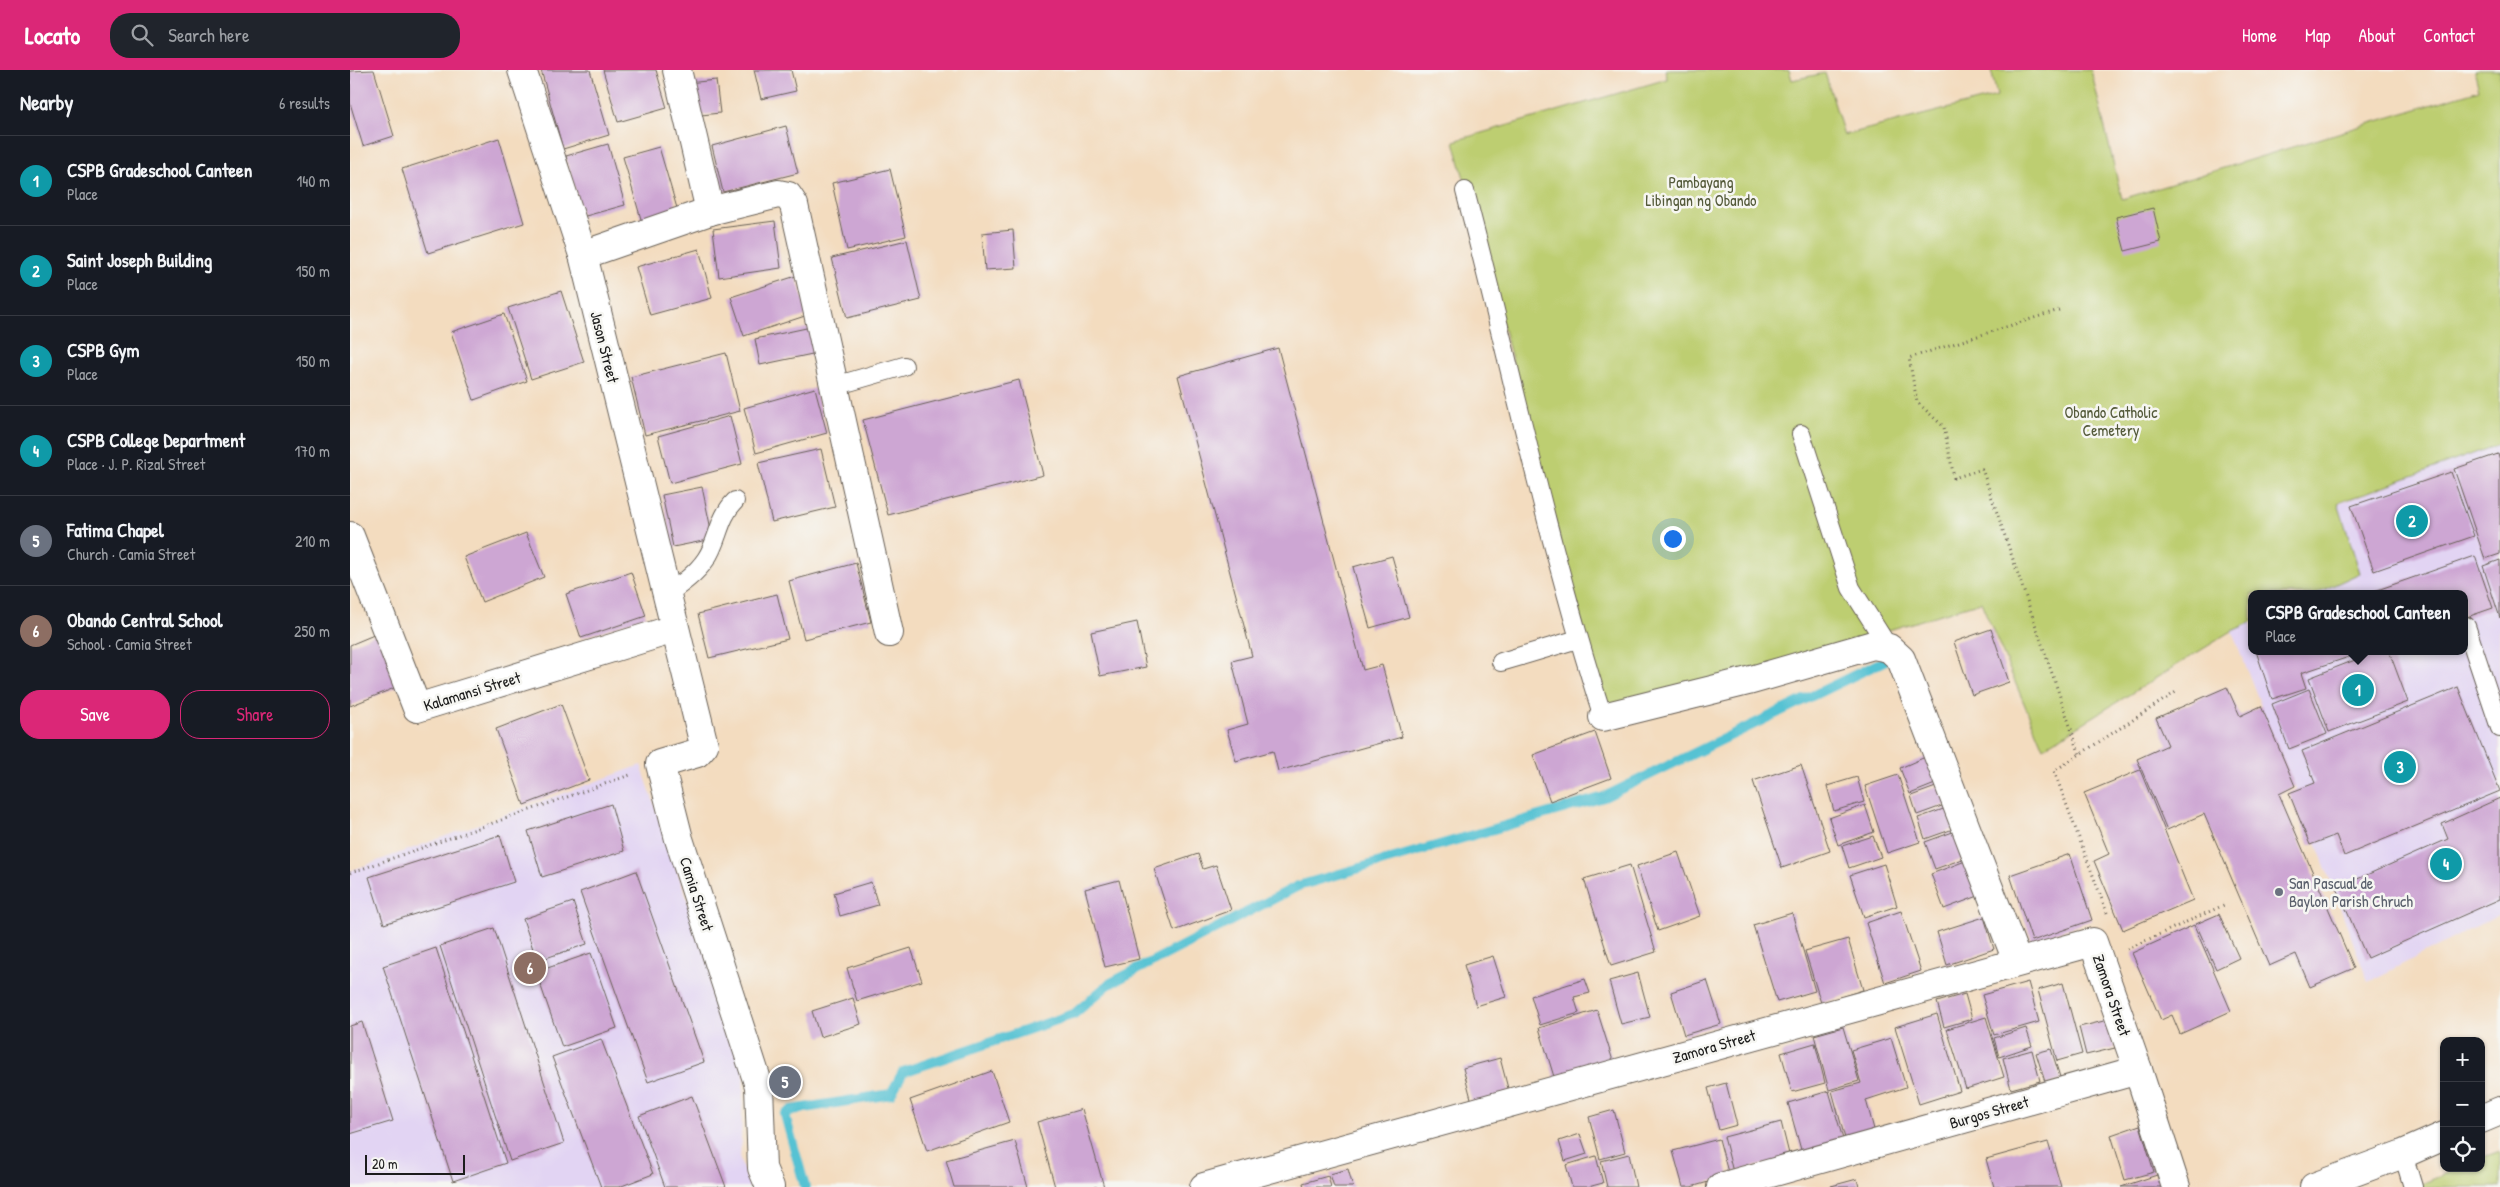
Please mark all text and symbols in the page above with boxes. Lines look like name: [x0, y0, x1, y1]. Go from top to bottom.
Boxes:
search box: [110, 13, 460, 58]
text: Locato: [25, 19, 80, 51]
icon: search: [128, 21, 156, 49]
text: Search here: [168, 22, 249, 48]
text: Home: [2242, 23, 2277, 48]
text: Map: [2305, 23, 2330, 48]
text: About: [2358, 23, 2395, 48]
text: Contact: [2423, 23, 2475, 48]
text: Nearby: [20, 88, 73, 117]
text: 6 results: [279, 92, 330, 114]
text: CSPB Gradeschool Canteen: [67, 157, 252, 183]
text: 1: [33, 170, 39, 192]
text: 140 m: [296, 170, 330, 192]
park label: Pambayang Libingan ng Obando: [1646, 171, 1757, 211]
text: Place: [67, 183, 98, 205]
text: Saint Joseph Building: [67, 247, 212, 273]
text: 2: [32, 260, 40, 282]
text: 150 m: [296, 260, 330, 282]
text: Place: [67, 273, 98, 295]
street label: Jason Street: [586, 309, 625, 386]
text: CSPB Gym: [67, 337, 139, 363]
text: 3: [32, 350, 40, 372]
text: 150 m: [296, 350, 330, 372]
text: Place: [67, 363, 98, 385]
park label: Obando Catholic Cemetery: [2064, 401, 2158, 441]
text: CSPB College Department: [67, 427, 245, 453]
text: 4: [33, 440, 39, 462]
text: 170 m: [295, 440, 330, 462]
text: Place · J. P. Rizal Street: [67, 453, 205, 475]
pin: 2: [2396, 502, 2428, 540]
text: Fatima Chapel: [67, 517, 164, 543]
your location: [1660, 526, 1686, 552]
text: 5: [33, 530, 39, 552]
text: 210 m: [295, 530, 330, 552]
text: Church · Camia Street: [67, 543, 195, 565]
popup: [2248, 590, 2468, 655]
text: CSPB Gradeschool Canteen: [2265, 599, 2451, 625]
text: Obando Central School: [67, 607, 223, 633]
text: 6: [33, 620, 39, 642]
text: 250 m: [294, 620, 330, 642]
text: Place: [2265, 625, 2296, 647]
text: School · Camia Street: [67, 633, 192, 655]
street label: Kalamansi Street: [421, 666, 524, 716]
pin: 1: [2342, 671, 2374, 709]
button: Save: [20, 690, 170, 739]
button: Share: [180, 690, 330, 739]
pin: 3: [2384, 748, 2416, 786]
pin: 4: [2430, 845, 2462, 883]
street label: Camia Street: [675, 854, 719, 934]
place label: San Pascual de Baylon Parish Chruch: [2289, 872, 2413, 912]
marker: San Pascual de Baylon Parish Chruch: [2273, 886, 2285, 898]
pin: 6: [514, 949, 546, 987]
street label: Zamora Street: [2088, 951, 2136, 1039]
street label: Zamora Street: [1670, 1024, 1758, 1068]
map controls: [2440, 1037, 2485, 1172]
button: +: [2440, 1037, 2485, 1082]
pin: 5: [769, 1063, 801, 1101]
button: −: [2440, 1082, 2485, 1127]
street label: Burgos Street: [1947, 1090, 2032, 1134]
button: locate: [2440, 1127, 2485, 1172]
scale bar: [365, 1152, 465, 1175]
text: 20 m: [372, 1154, 398, 1173]

